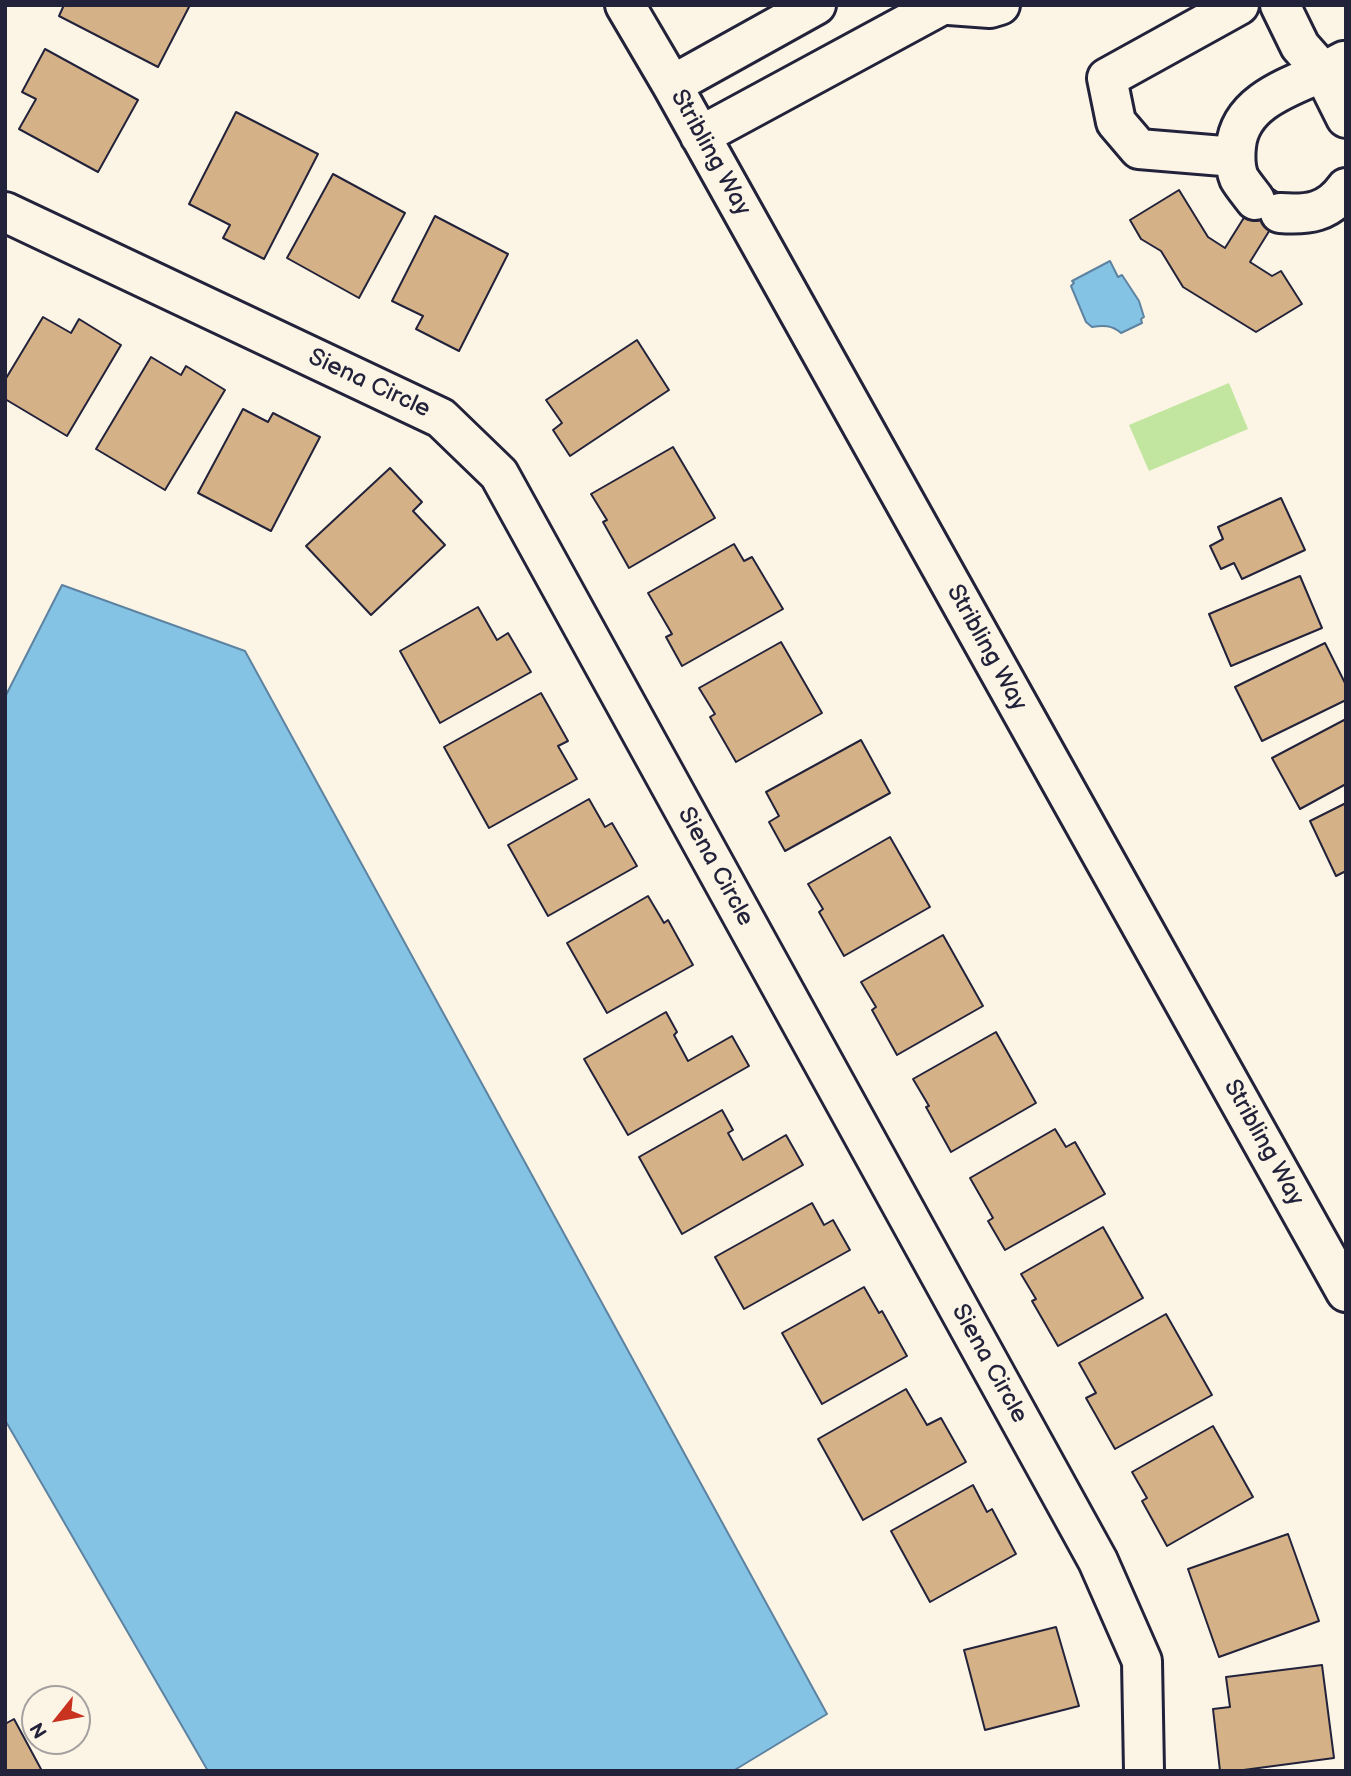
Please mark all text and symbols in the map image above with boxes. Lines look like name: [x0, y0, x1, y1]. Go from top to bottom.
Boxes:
street label: Stribling Way: [664, 85, 756, 221]
street label: Siena Circle: [304, 343, 434, 425]
street label: Stribling Way: [940, 580, 1032, 716]
street label: Siena Circle: [671, 803, 759, 931]
street label: Stribling Way: [1217, 1075, 1309, 1211]
street label: Siena Circle: [945, 1300, 1033, 1428]
north arrow: [21, 1685, 91, 1755]
text: N: [26, 1718, 53, 1742]

